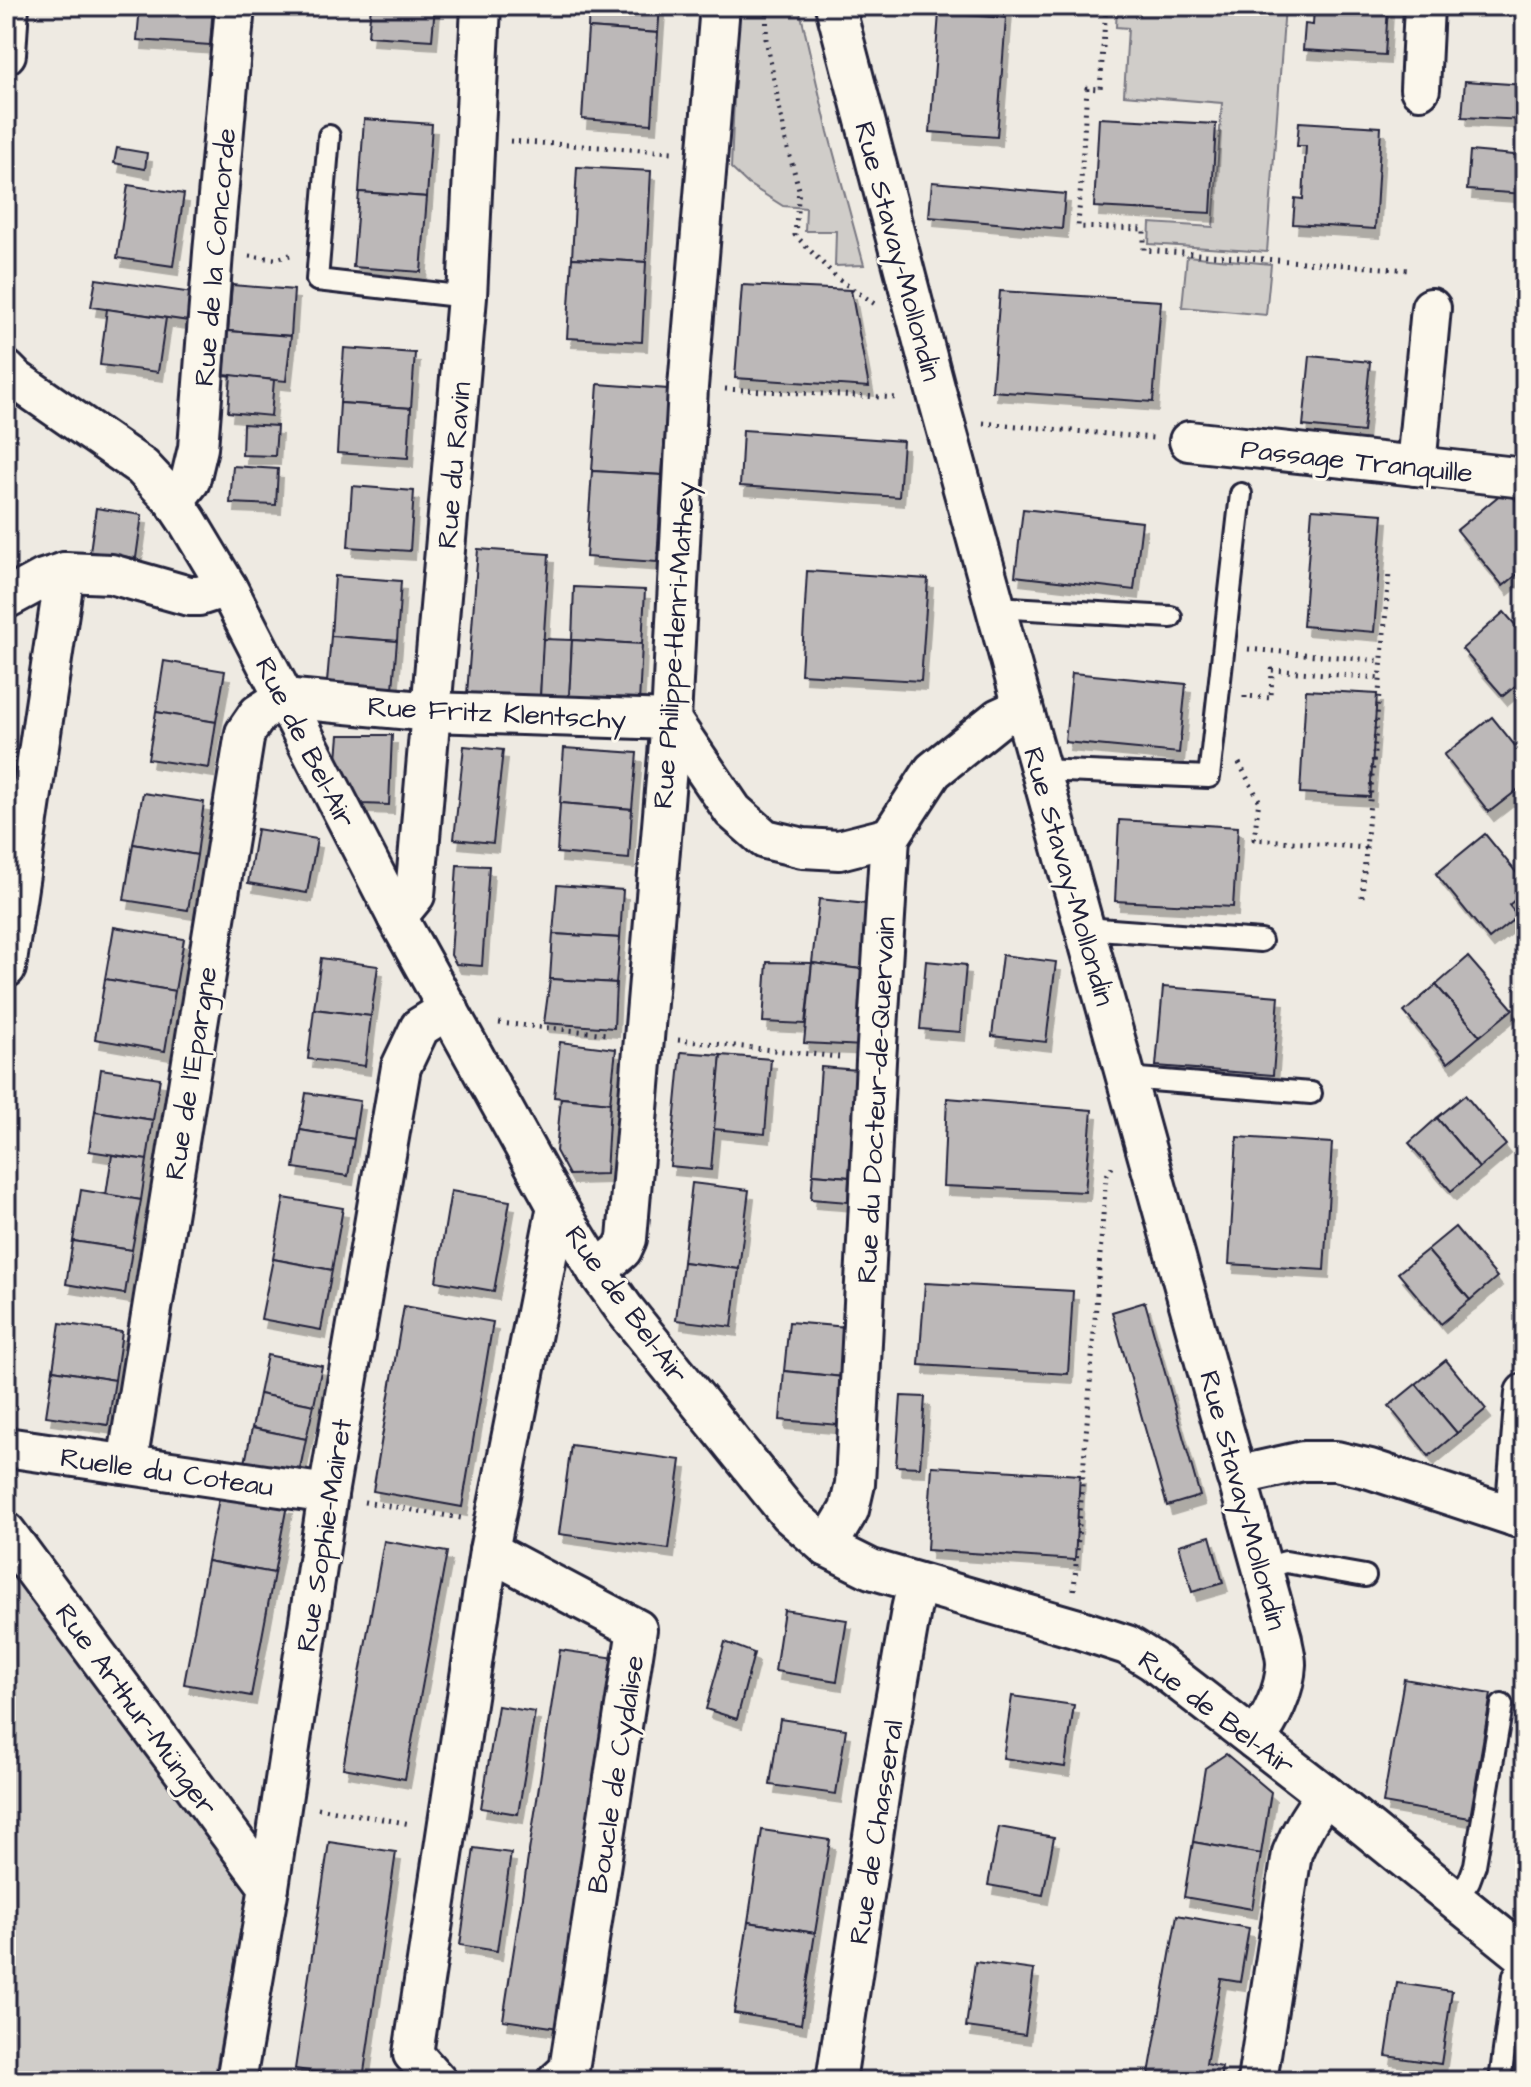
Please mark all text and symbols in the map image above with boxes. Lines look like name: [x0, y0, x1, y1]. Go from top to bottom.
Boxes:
street label: Rue Stavay-Mollondin: [842, 117, 951, 386]
street label: Rue de la Concorde: [185, 126, 246, 388]
street label: Rue du Ravin: [428, 380, 481, 550]
street label: Passage Tranquille: [1239, 430, 1475, 494]
street label: Rue Philippe-Henri-Mathey: [644, 480, 707, 810]
street label: Rue de Bel-Air: [245, 651, 364, 835]
street label: Rue Fritz Klentschy: [367, 687, 627, 742]
street label: Rue Stavay-Mollondin: [1011, 743, 1124, 1011]
street label: Rue du Docteur-de-Quervain: [847, 916, 906, 1284]
street label: Rue de l'Epargne: [155, 964, 229, 1183]
street label: Rue de Bel-Air: [555, 1218, 697, 1392]
street label: Rue Stavay-Mollondin: [1187, 1366, 1296, 1635]
street label: Rue Sophie-Mairet: [287, 1415, 362, 1655]
street label: Ruelle du Coteau: [58, 1438, 276, 1507]
street label: Rue Arthur-Münger: [45, 1596, 226, 1825]
street label: Rue de Bel-Air: [1130, 1641, 1303, 1785]
street label: Boucle de Cydalise: [578, 1652, 657, 1896]
street label: Rue de Chasseral: [840, 1717, 913, 1947]

